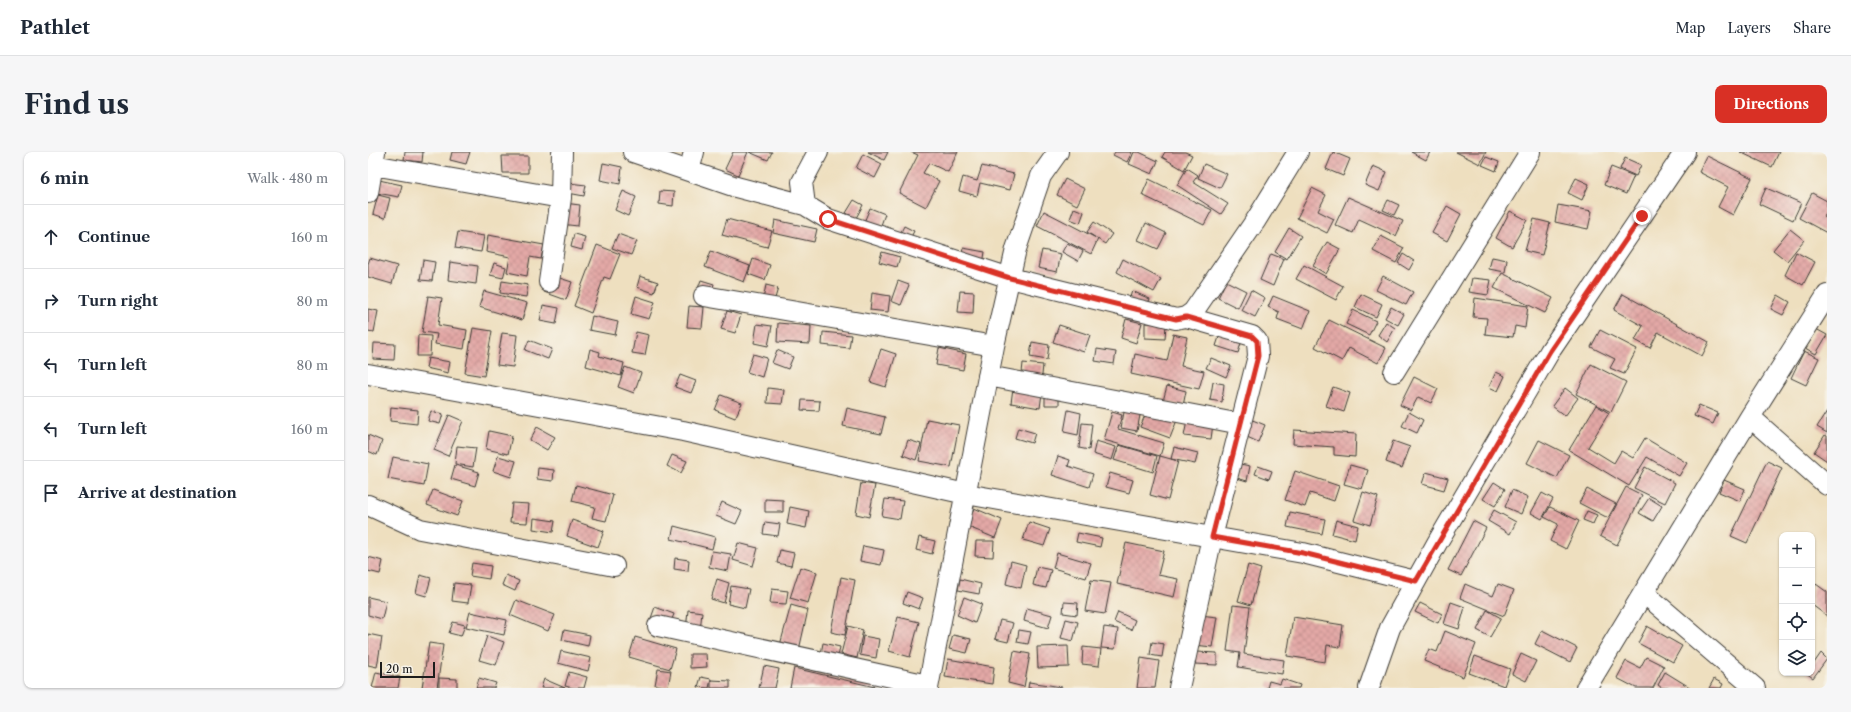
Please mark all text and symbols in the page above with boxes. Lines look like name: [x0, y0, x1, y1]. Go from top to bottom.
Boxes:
text: Pathlet: [20, 16, 90, 39]
text: Map: [1675, 19, 1705, 37]
text: Layers: [1727, 19, 1771, 37]
text: Share: [1793, 19, 1831, 37]
button: Directions: [1715, 85, 1827, 123]
text: Find us: [24, 87, 129, 121]
text: 6 min: [40, 168, 89, 188]
text: Walk · 480 m: [247, 170, 328, 186]
route end: [1633, 207, 1651, 225]
route start: [819, 210, 837, 228]
icon: ahead: [40, 226, 62, 248]
text: Continue: [78, 227, 150, 246]
text: 160 m: [291, 229, 328, 245]
icon: right: [40, 290, 62, 312]
text: Turn right: [78, 291, 158, 310]
text: 80 m: [296, 293, 328, 309]
icon: left: [40, 354, 62, 376]
text: Turn left: [78, 355, 147, 374]
text: 80 m: [296, 357, 328, 373]
icon: left: [40, 418, 62, 440]
text: Turn left: [78, 419, 147, 438]
text: 160 m: [291, 421, 328, 437]
icon: arrive: [40, 482, 62, 504]
text: Arrive at destination: [78, 483, 237, 502]
map controls: [1779, 532, 1815, 676]
button: +: [1779, 532, 1815, 568]
button: −: [1779, 568, 1815, 604]
button: locate: [1779, 604, 1815, 640]
button: layers: [1779, 640, 1815, 676]
scale bar: [380, 660, 435, 679]
text: 20 m: [386, 662, 412, 676]

